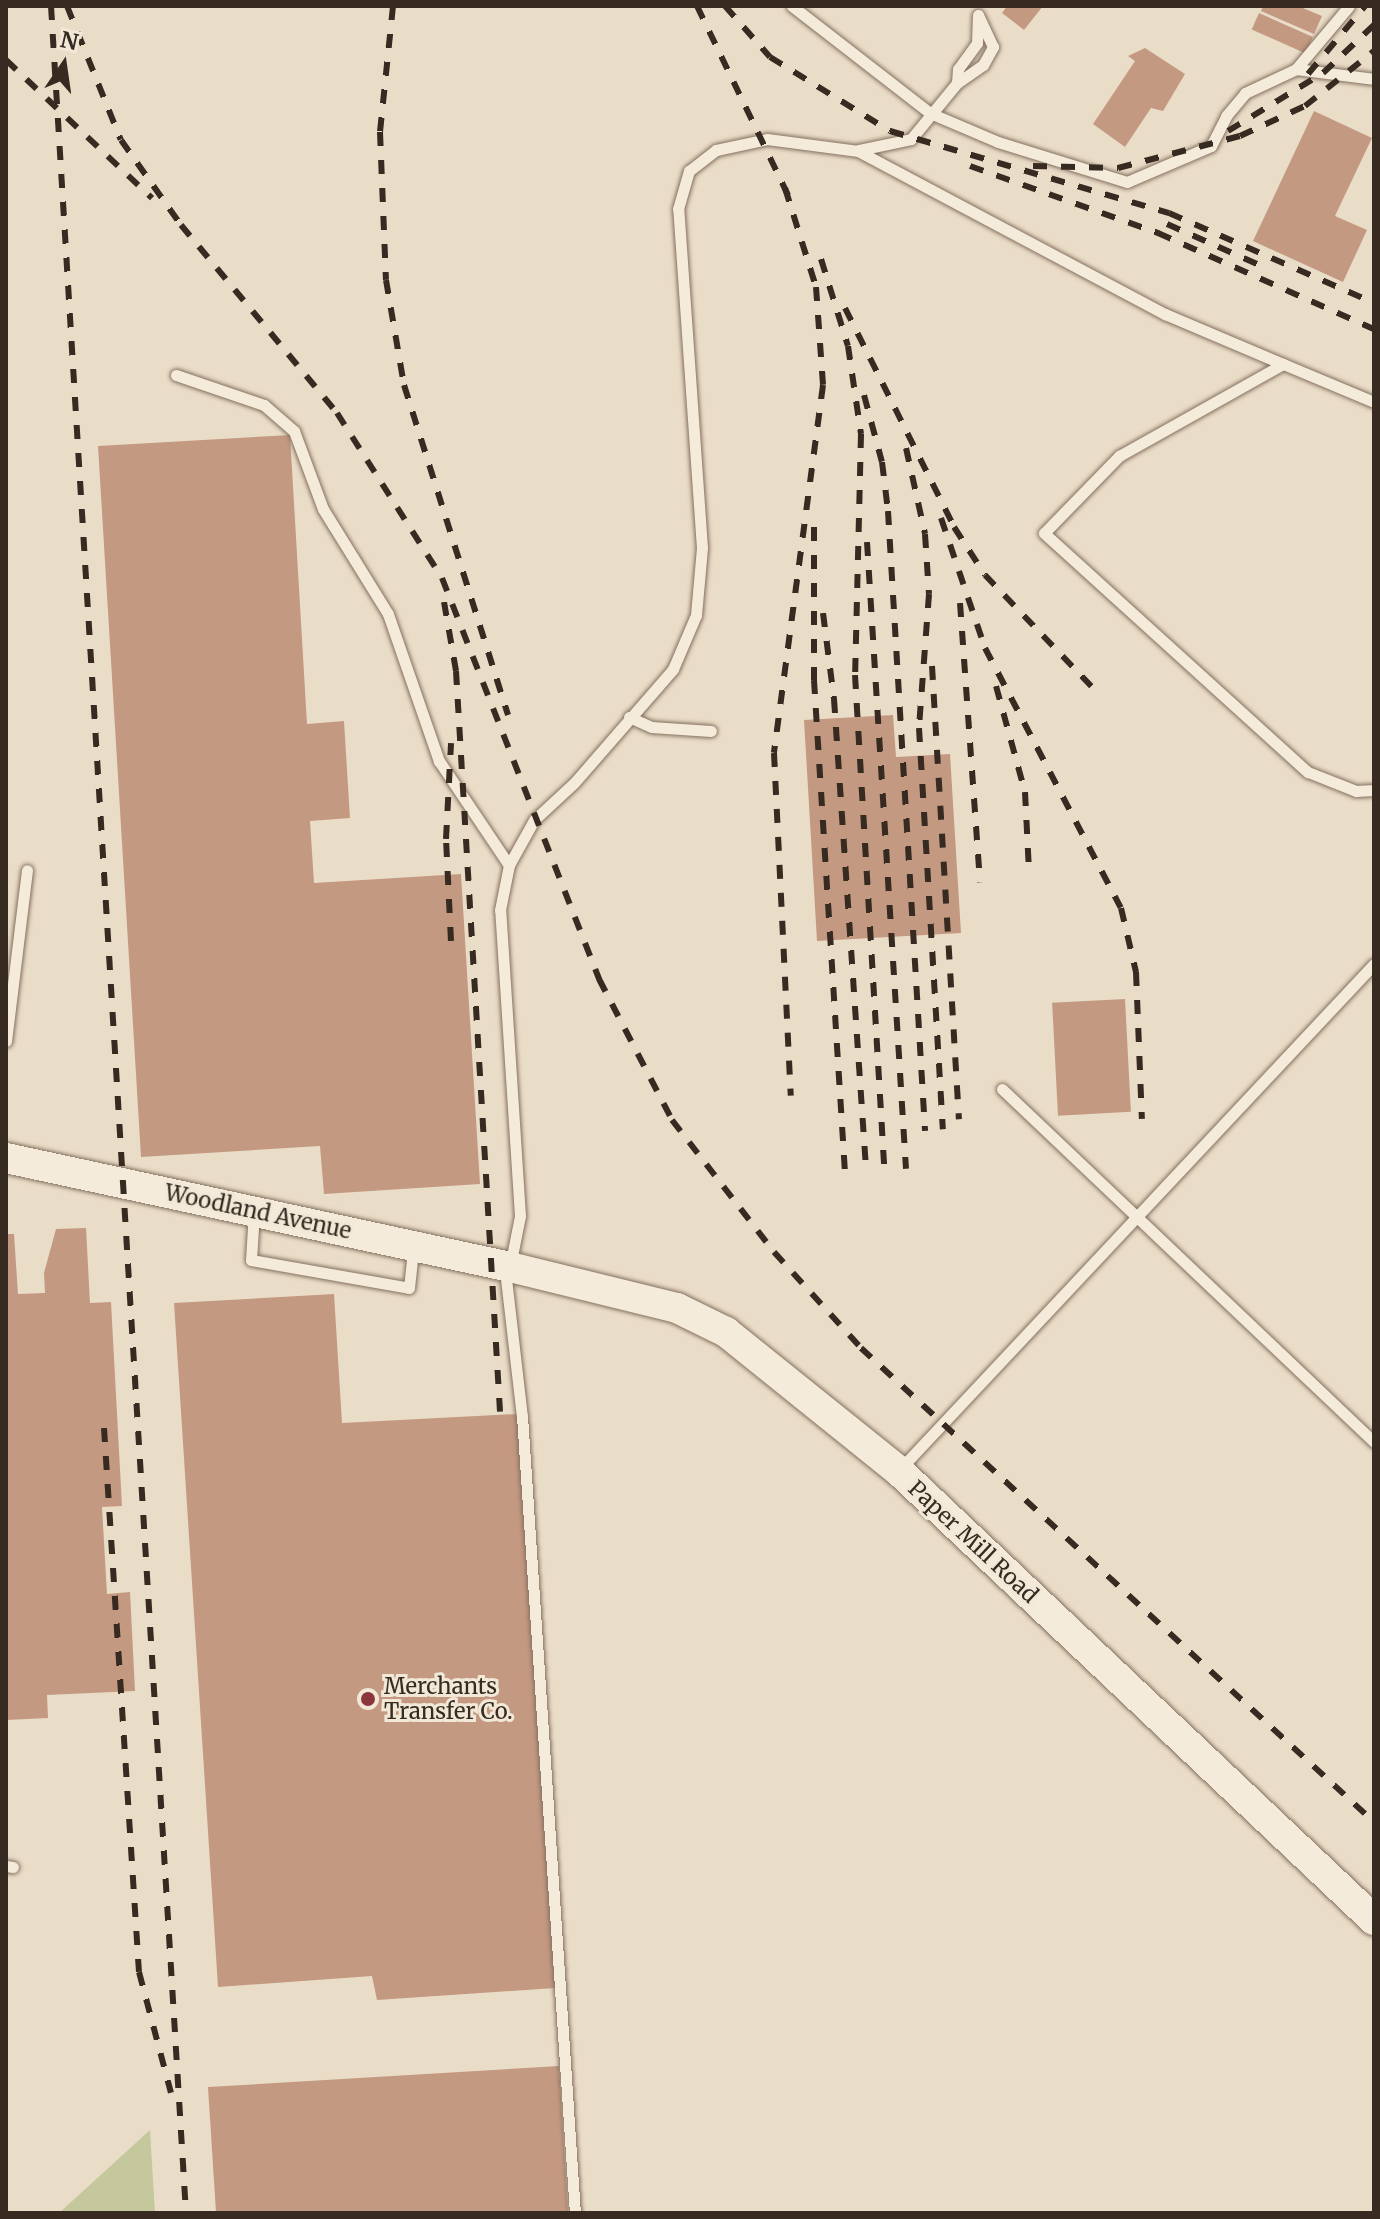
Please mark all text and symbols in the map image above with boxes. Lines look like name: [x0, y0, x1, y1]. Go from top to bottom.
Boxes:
north arrow: [24, 24, 104, 104]
text: N: [58, 25, 81, 56]
street label: Woodland Avenue: [162, 1179, 354, 1245]
street label: Paper Mill Road: [903, 1475, 1043, 1609]
place label: Merchants Transfer Co.: [384, 1673, 513, 1724]
marker: Merchants Transfer Co.: [359, 1690, 377, 1708]

